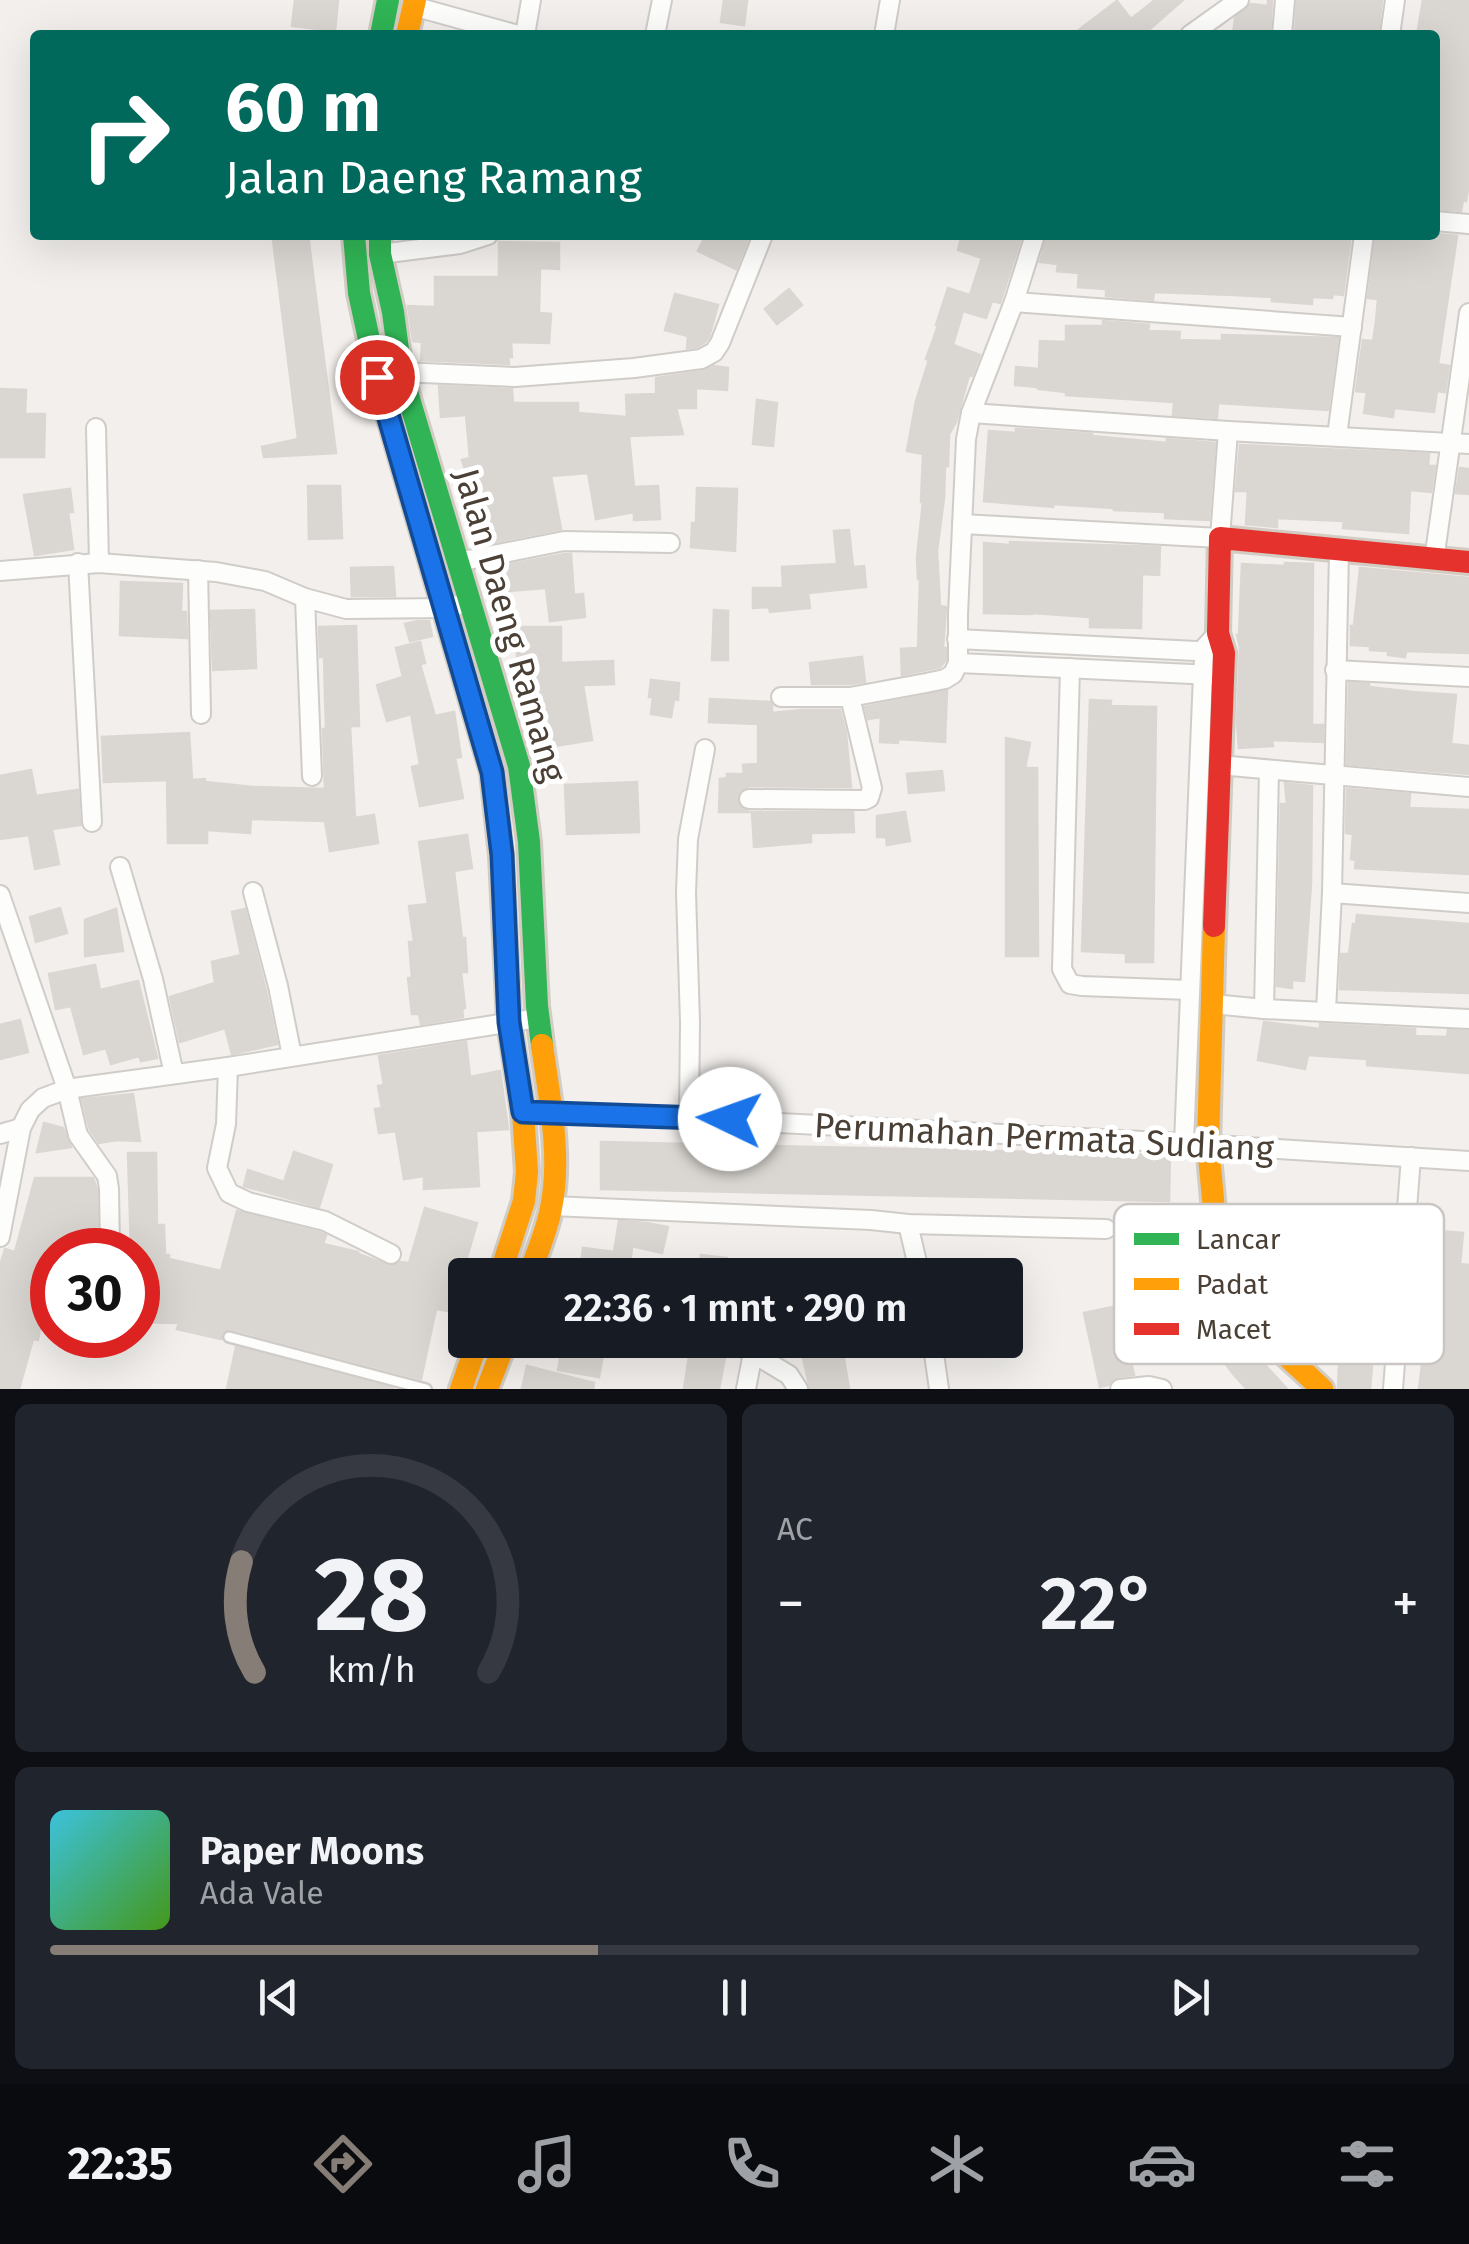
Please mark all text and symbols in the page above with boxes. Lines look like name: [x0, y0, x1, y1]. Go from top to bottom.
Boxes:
text: 60 m: [225, 66, 381, 150]
icon: right: [60, 70, 190, 200]
text: Jalan Daeng Ramang: [225, 151, 642, 205]
pin: [335, 335, 420, 420]
icon: arrive: [350, 350, 405, 405]
street label: Jalan Daeng Ramang: [445, 463, 575, 787]
position arrow: [678, 1067, 782, 1171]
street label: Perumahan Permata Sudiang: [813, 1104, 1276, 1170]
legend: [1114, 1204, 1444, 1364]
text: Lancar: [1196, 1223, 1281, 1256]
speed limit sign: 30: [30, 1228, 160, 1358]
text: Padat: [1196, 1268, 1269, 1301]
text: 22:36 · 1 mnt · 290 m: [564, 1285, 907, 1331]
text: Macet: [1196, 1313, 1272, 1346]
text: AC: [777, 1510, 813, 1548]
text: 28: [314, 1533, 428, 1658]
text: 22°: [1040, 1559, 1156, 1649]
text: −: [777, 1571, 805, 1637]
text: +: [1392, 1571, 1419, 1637]
text: km/h: [327, 1649, 415, 1691]
text: Paper Moons: [200, 1828, 424, 1874]
text: Ada Vale: [200, 1874, 324, 1912]
icon: previous: [251, 1970, 306, 2025]
icon: pause: [707, 1970, 762, 2025]
icon: next: [1163, 1970, 1218, 2025]
icon: directions: [308, 2129, 378, 2199]
icon: music: [512, 2129, 582, 2199]
icon: phone: [717, 2129, 787, 2199]
icon: climate: [922, 2129, 992, 2199]
icon: car: [1127, 2129, 1197, 2199]
icon: filters: [1332, 2129, 1402, 2199]
text: 22:35: [67, 2137, 173, 2191]

